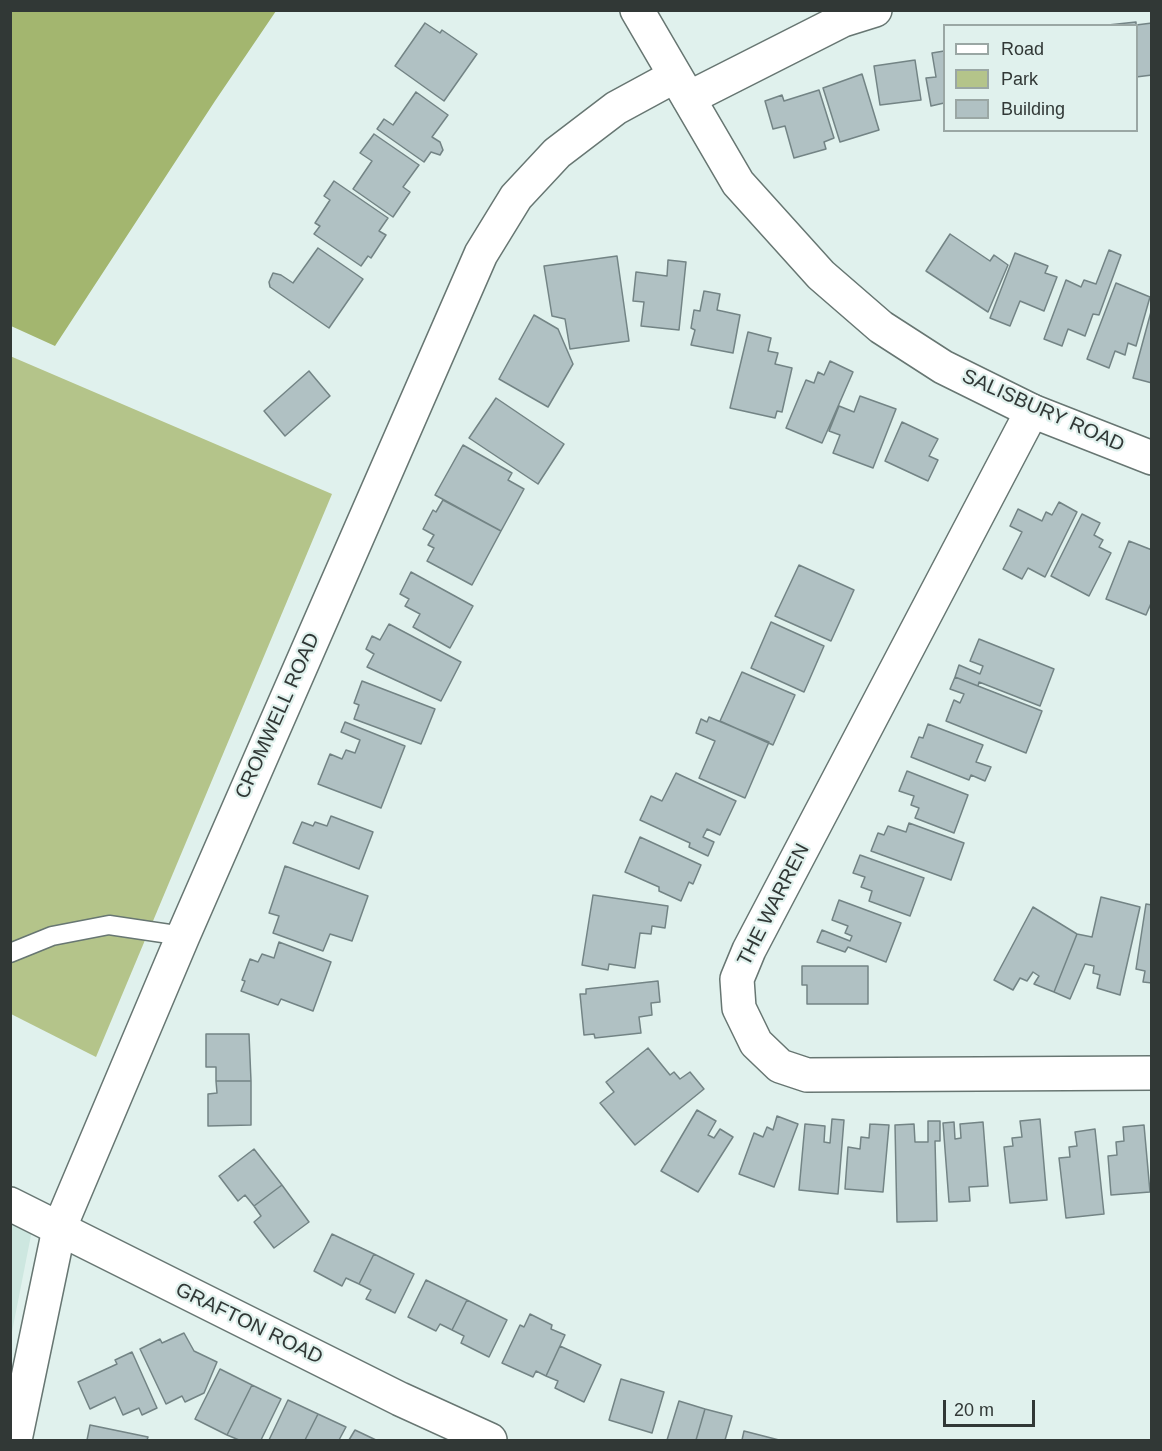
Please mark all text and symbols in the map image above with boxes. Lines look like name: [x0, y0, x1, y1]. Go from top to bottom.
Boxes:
legend: [943, 24, 1138, 132]
text: Road: [1001, 39, 1044, 59]
text: Park: [1001, 69, 1038, 89]
text: Building: [1001, 99, 1065, 119]
street label: SALISBURY ROAD: [958, 364, 1128, 458]
street label: CROMWELL ROAD: [231, 629, 325, 803]
street label: THE WARREN: [733, 840, 815, 970]
street label: GRAFTON ROAD: [171, 1278, 327, 1370]
scale bar: [946, 1388, 1038, 1426]
text: 20 m: [954, 1400, 994, 1420]

